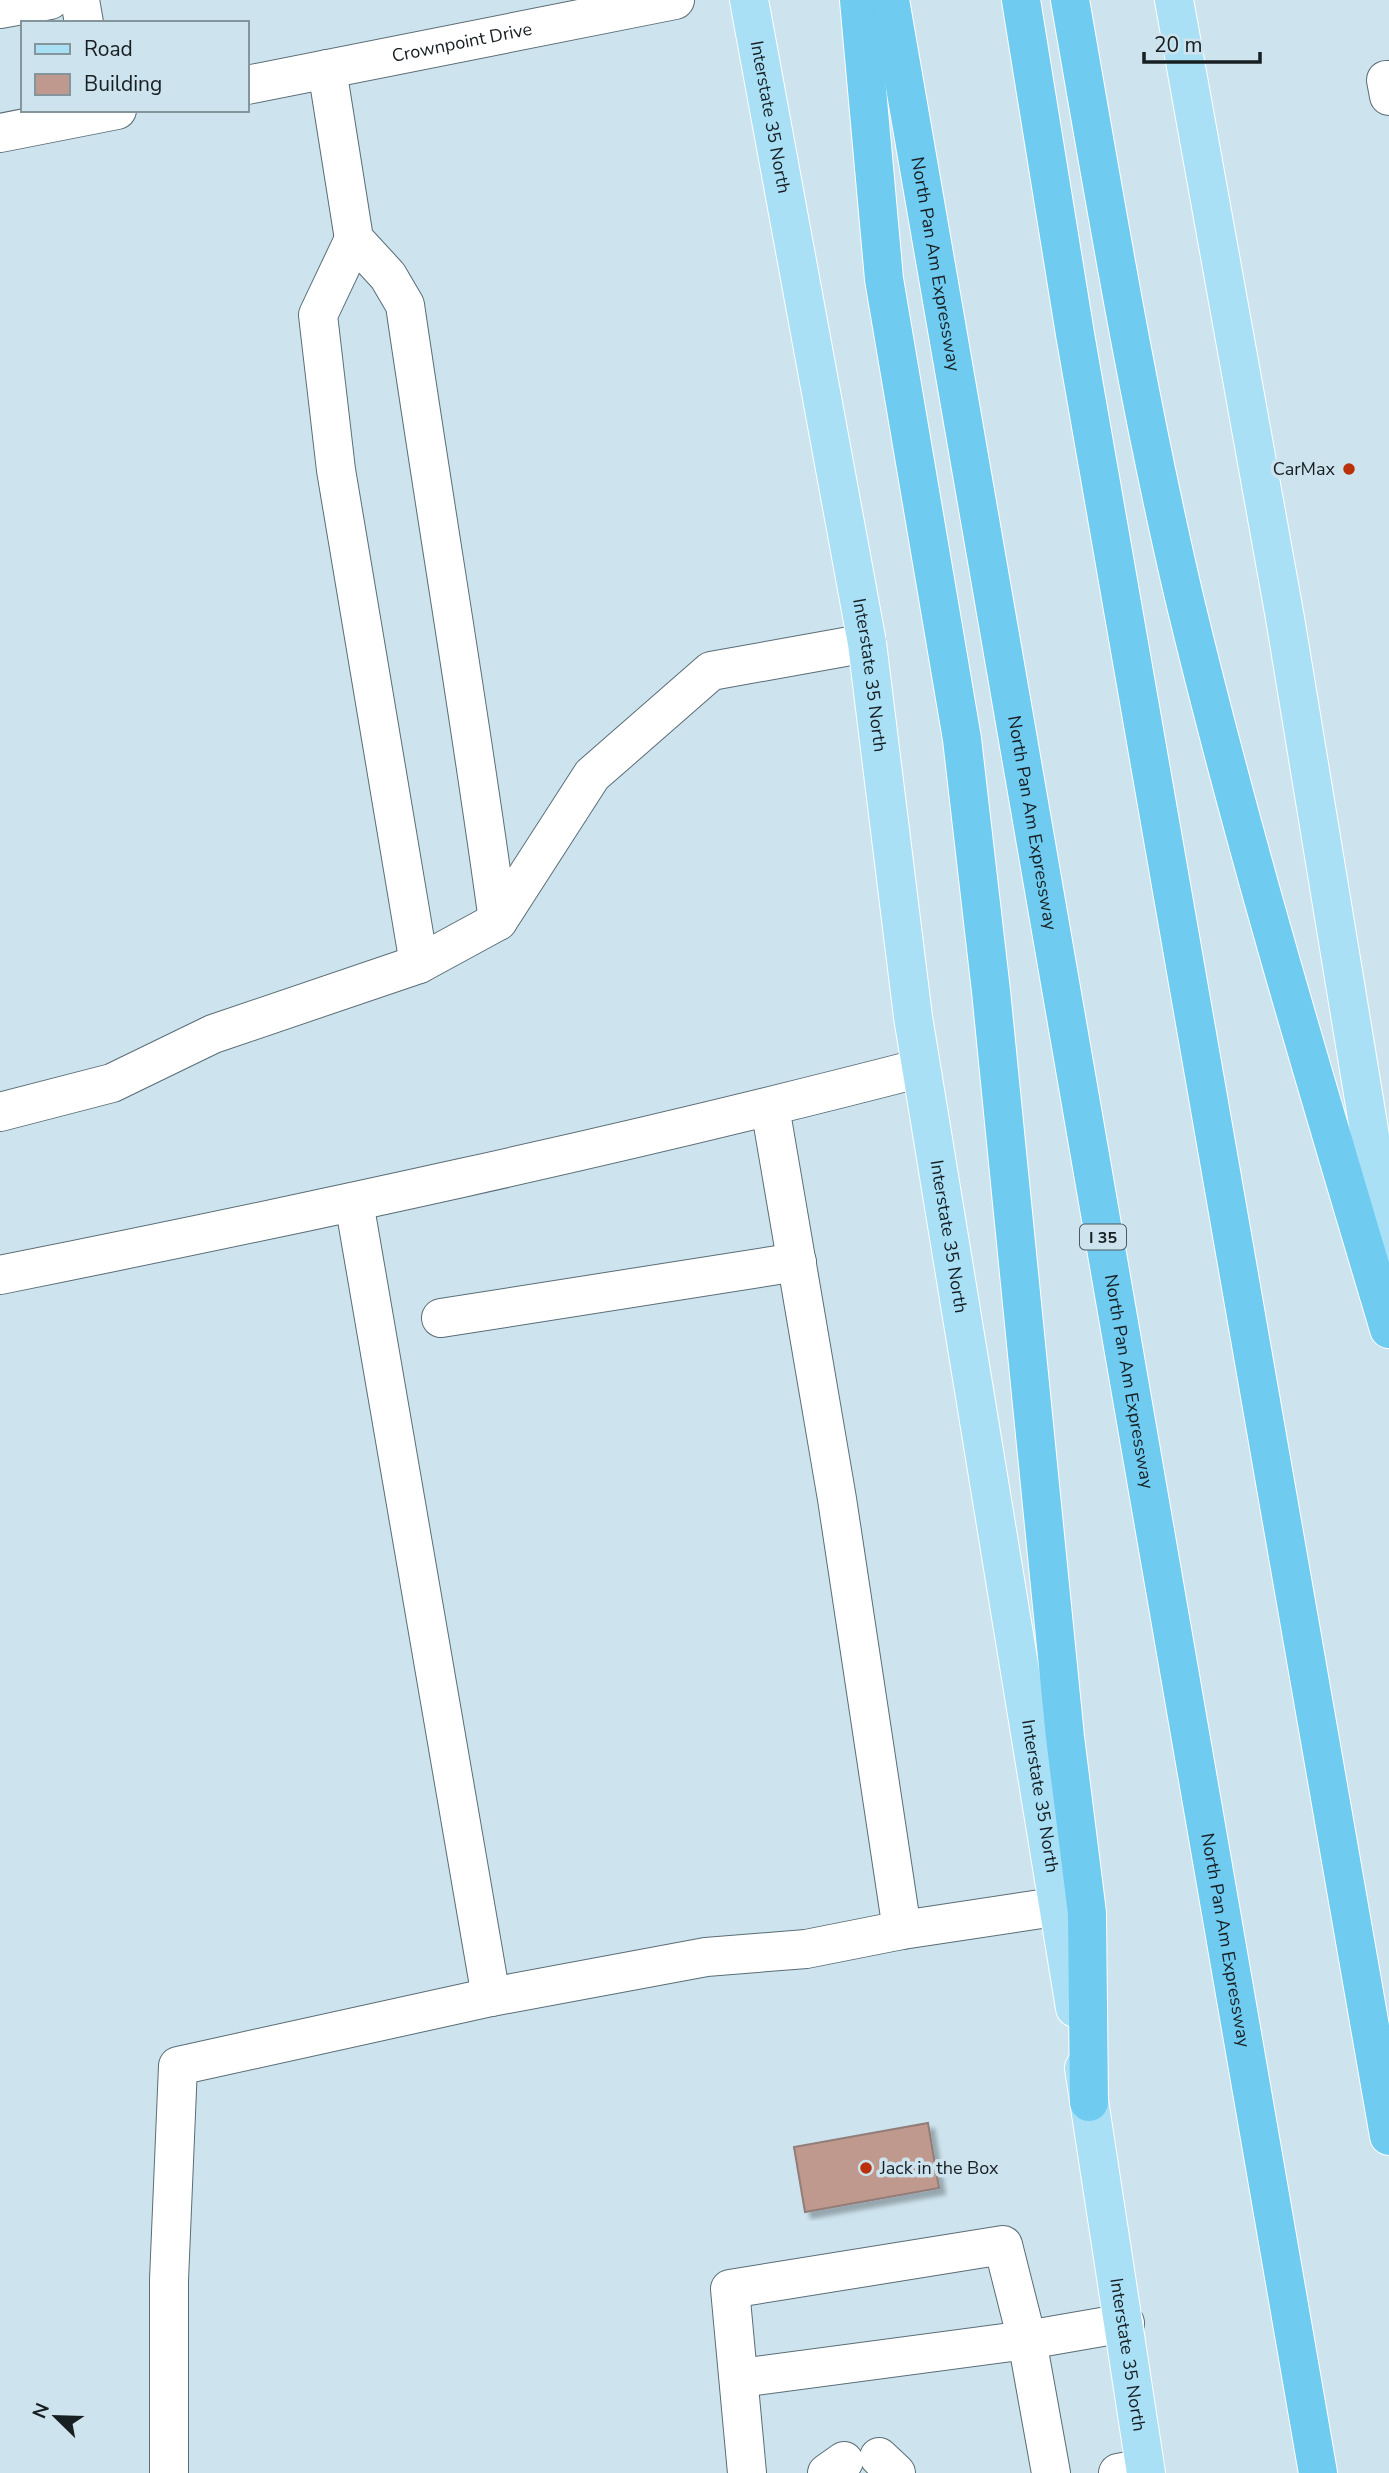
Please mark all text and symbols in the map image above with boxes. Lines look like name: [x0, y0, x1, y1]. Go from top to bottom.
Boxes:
street label: Crownpoint Drive: [390, 17, 534, 68]
legend: [21, 21, 248, 112]
scale bar: [1144, 21, 1260, 65]
text: 20 m: [1154, 31, 1203, 59]
text: Road: [84, 35, 133, 63]
street label: Interstate 35 North: [745, 39, 796, 195]
text: Building: [84, 70, 162, 98]
street label: North Pan Am Expressway: [905, 155, 966, 374]
place label: CarMax: [1273, 457, 1336, 481]
marker: CarMax: [1341, 461, 1357, 477]
street label: Interstate 35 North: [847, 596, 892, 753]
street label: North Pan Am Expressway: [1002, 714, 1063, 933]
street label: Interstate 35 North: [925, 1158, 973, 1315]
road number: I 35: [1080, 1224, 1126, 1250]
street label: North Pan Am Expressway: [1099, 1272, 1160, 1491]
street label: Interstate 35 North: [1016, 1718, 1065, 1875]
street label: North Pan Am Expressway: [1195, 1831, 1256, 2050]
place label: Jack in the Box: [879, 2156, 999, 2180]
marker: Jack in the Box: [858, 2160, 874, 2176]
street label: Interstate 35 North: [1104, 2276, 1151, 2433]
north arrow: [21, 2382, 91, 2452]
text: N: [27, 2399, 56, 2422]

